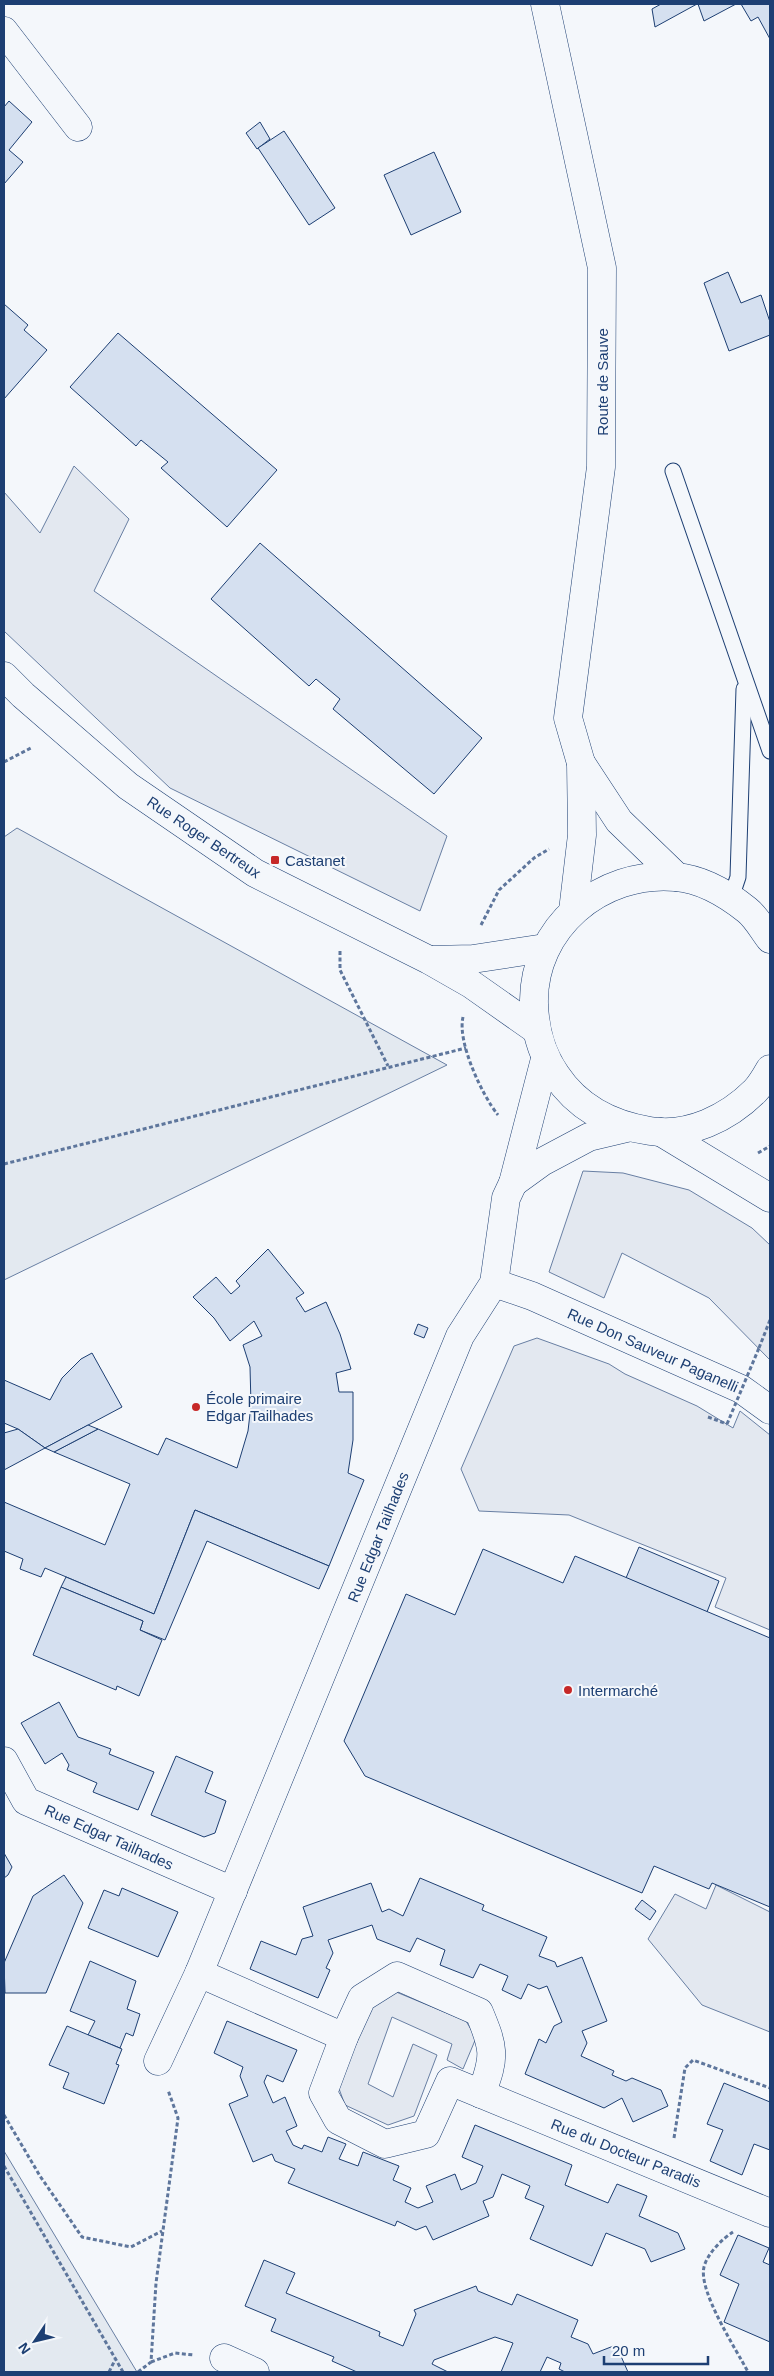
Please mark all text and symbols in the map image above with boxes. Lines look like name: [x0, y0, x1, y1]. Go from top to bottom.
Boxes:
street label: Route de Sauve: [594, 328, 611, 436]
street label: Rue Roger Bertreux: [144, 793, 264, 882]
place label: Castanet: [285, 852, 346, 869]
marker: Castanet: [269, 854, 281, 866]
street label: Rue Don Sauveur Paganelli: [565, 1305, 741, 1395]
place label: École primaire Edgar Tailhades: [206, 1390, 313, 1424]
marker: École primaire Edgar Tailhades: [190, 1401, 202, 1413]
street label: Rue Edgar Tailhades: [344, 1469, 412, 1605]
place label: Intermarché: [578, 1682, 658, 1699]
marker: Intermarché: [562, 1684, 574, 1696]
street label: Rue Edgar Tailhades: [42, 1801, 176, 1873]
street label: Rue du Docteur Paradis: [549, 2115, 703, 2191]
north arrow: [10, 2316, 60, 2366]
scale bar: [604, 2334, 708, 2366]
text: N: [15, 2340, 34, 2357]
text: 20 m: [612, 2342, 645, 2359]

